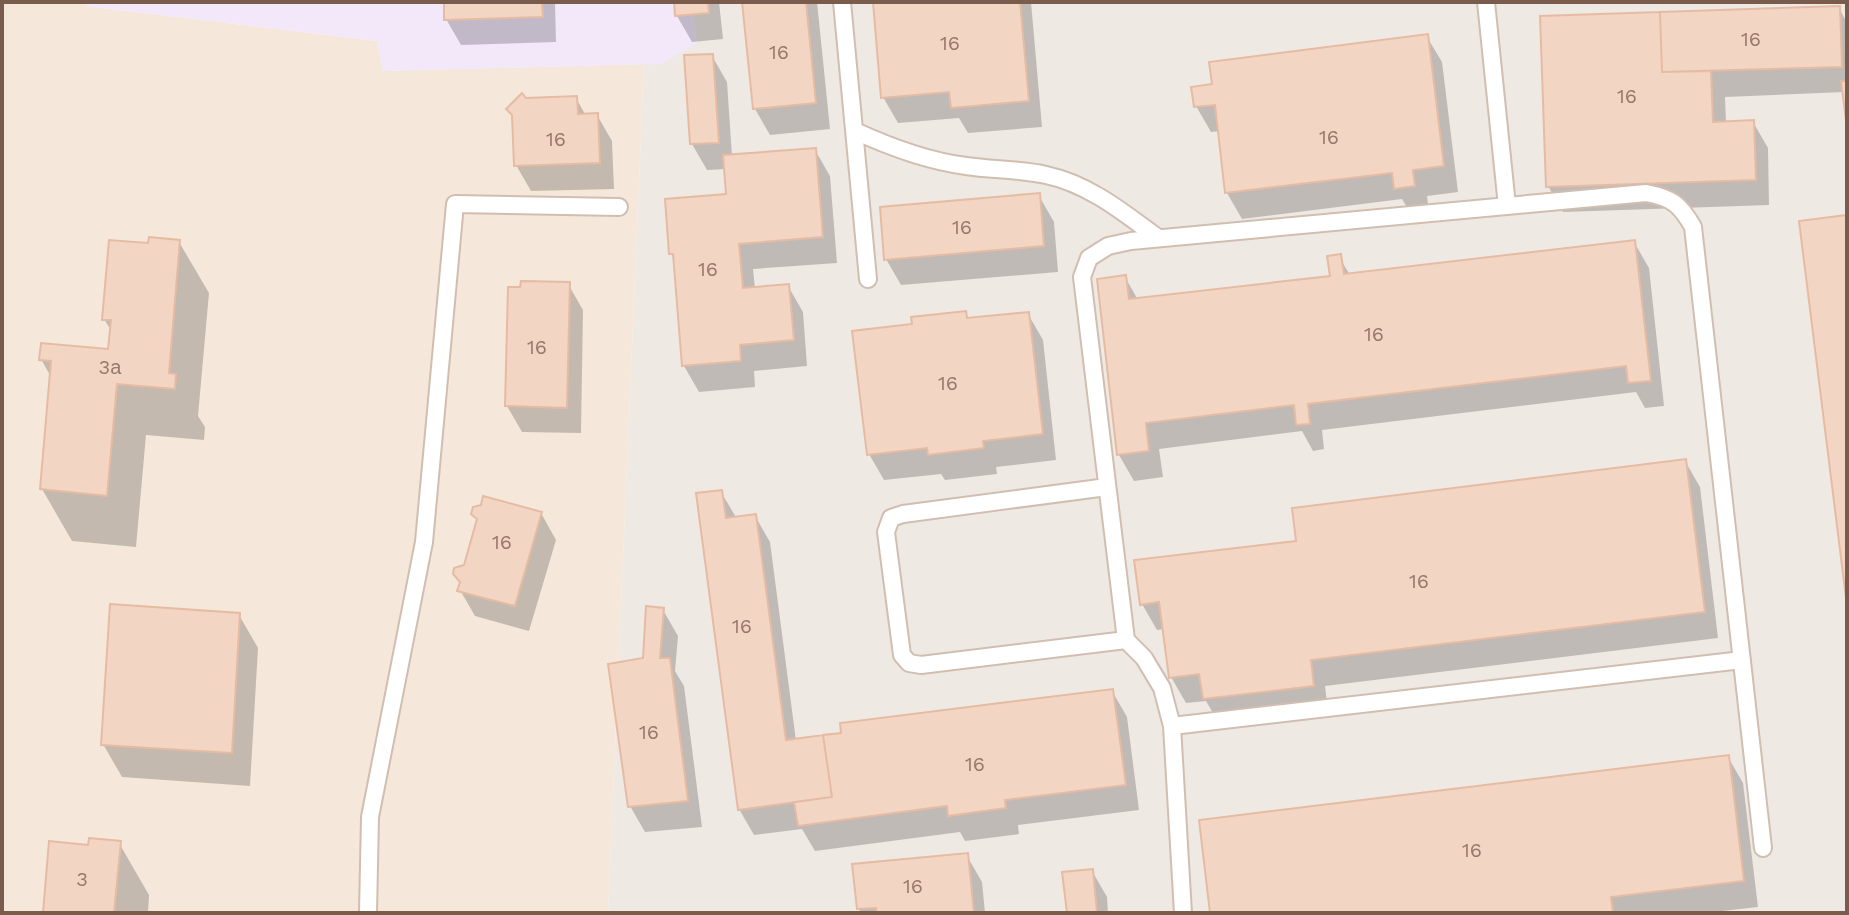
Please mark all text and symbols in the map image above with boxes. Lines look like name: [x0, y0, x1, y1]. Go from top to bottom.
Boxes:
house number: 16: [1741, 27, 1761, 51]
house number: 16: [940, 31, 960, 55]
house number: 16: [769, 40, 789, 64]
house number: 16: [1617, 84, 1637, 108]
house number: 16: [1319, 125, 1339, 149]
house number: 16: [546, 127, 566, 151]
house number: 16: [952, 215, 972, 239]
house number: 16: [698, 257, 718, 281]
house number: 16: [1364, 322, 1384, 346]
house number: 16: [527, 335, 547, 359]
house number: 3а: [99, 355, 122, 379]
house number: 16: [938, 371, 958, 395]
house number: 16: [492, 530, 512, 554]
house number: 16: [1409, 569, 1429, 593]
house number: 16: [732, 614, 752, 638]
house number: 16: [639, 720, 659, 744]
house number: 16: [965, 752, 985, 776]
house number: 16: [1462, 838, 1482, 862]
house number: 3: [76, 867, 88, 891]
house number: 16: [903, 874, 923, 898]

